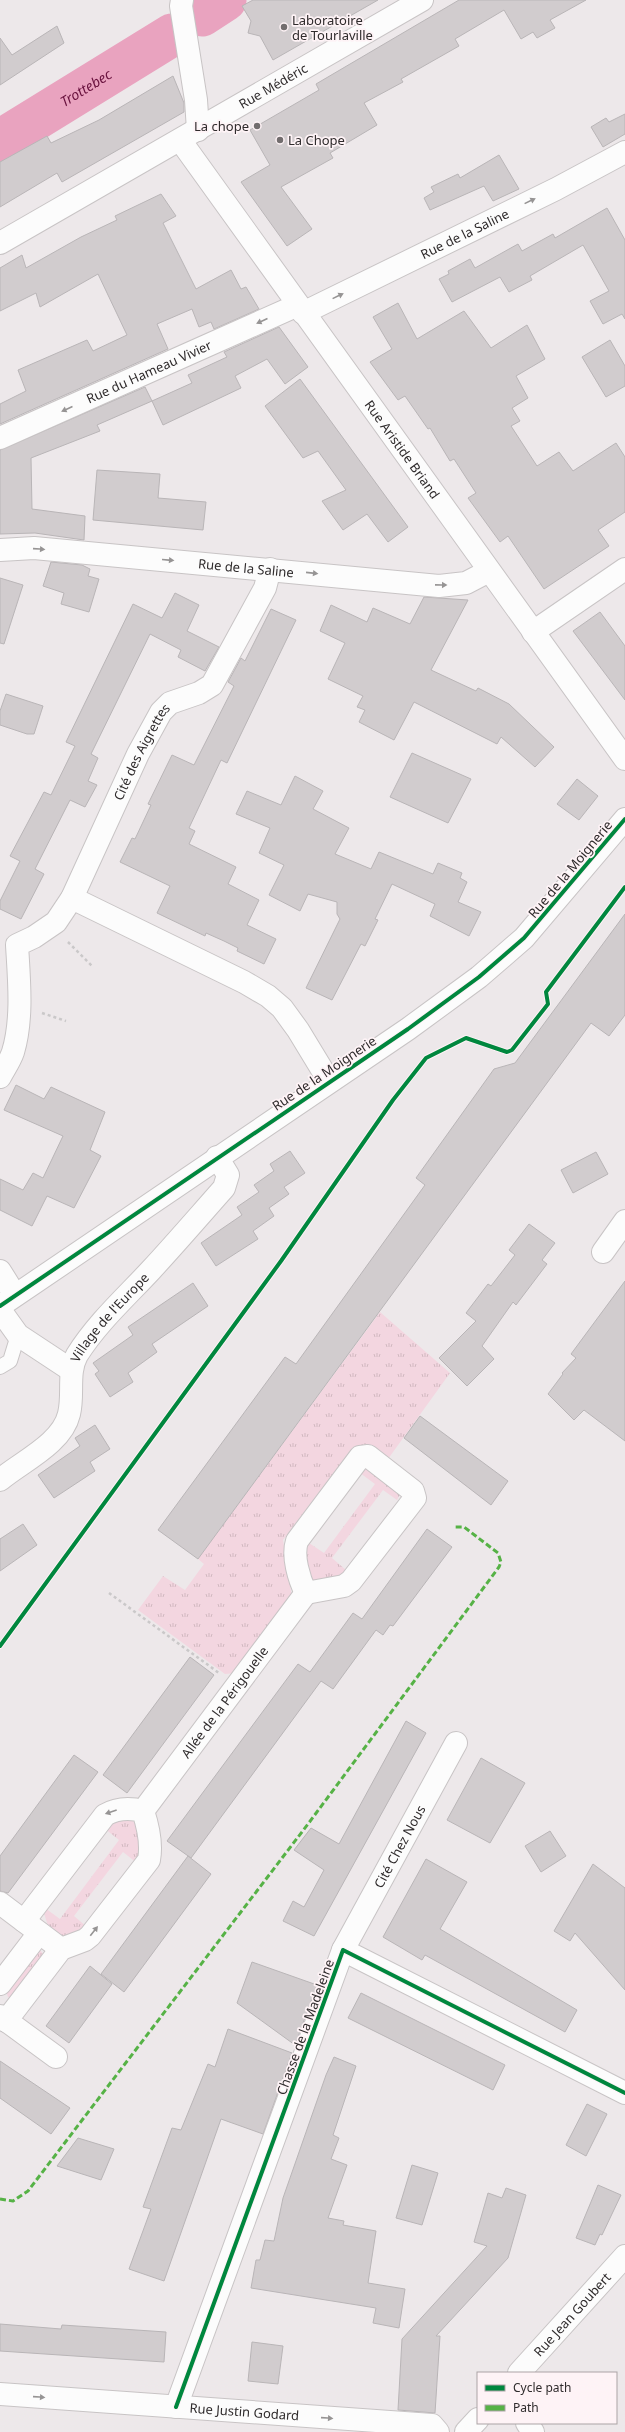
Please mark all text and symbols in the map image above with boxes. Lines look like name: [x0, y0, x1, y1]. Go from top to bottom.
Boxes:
place label: Laboratoire de Tourlaville: [292, 11, 373, 44]
marker: Laboratoire de Tourlaville: [279, 22, 289, 32]
street label: Rue Médéric: [235, 59, 311, 113]
water label: Trottebec: [56, 64, 116, 111]
place label: La chope: [194, 117, 249, 135]
marker: La chope: [252, 121, 262, 131]
place label: La Chope: [288, 131, 345, 149]
marker: La Chope: [275, 135, 285, 145]
one-way arrow: [525, 198, 536, 205]
street label: Rue de la Saline: [417, 205, 512, 263]
one-way arrow: [333, 293, 344, 299]
one-way arrow: [257, 318, 268, 324]
street label: Rue du Hameau Vivier: [83, 336, 215, 407]
street label: Rue Aristide Briand: [361, 396, 444, 502]
one-way arrow: [61, 405, 73, 412]
one-way arrow: [33, 545, 45, 552]
street label: Rue de la Saline: [197, 554, 295, 581]
one-way arrow: [162, 557, 174, 563]
one-way arrow: [306, 570, 318, 576]
one-way arrow: [435, 582, 447, 589]
street label: Cité des Aigrettes: [109, 699, 174, 803]
street label: Rue de la Moignerie: [524, 816, 616, 922]
street label: Rue de la Moignerie: [268, 1031, 380, 1115]
street label: Village de l'Europe: [66, 1269, 153, 1365]
street label: Allée de la Périgouelle: [177, 1643, 272, 1762]
street label: Cité Chez Nous: [370, 1802, 429, 1891]
one-way arrow: [105, 1810, 117, 1816]
one-way arrow: [90, 1925, 99, 1936]
street label: Chasse de la Madeleine: [272, 1957, 338, 2097]
street label: Rue Jean Goubert: [529, 2268, 615, 2360]
legend: [477, 2372, 617, 2424]
text: Cycle path: [513, 2379, 571, 2396]
one-way arrow: [33, 2393, 45, 2400]
street label: Rue Justin Godard: [189, 2399, 300, 2424]
text: Path: [513, 2399, 539, 2416]
one-way arrow: [321, 2414, 333, 2421]

